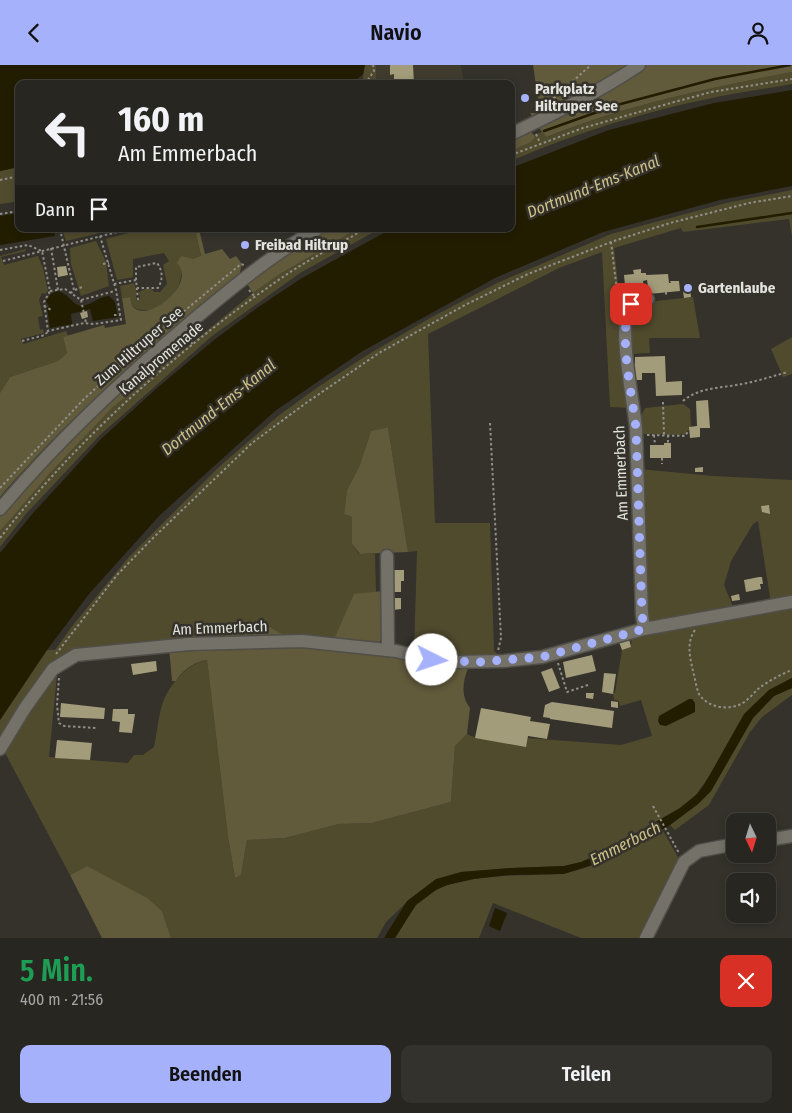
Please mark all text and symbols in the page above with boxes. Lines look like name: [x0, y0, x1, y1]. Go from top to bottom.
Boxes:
icon: back: [20, 19, 48, 47]
text: Navio: [370, 19, 422, 46]
icon: person: [744, 19, 772, 47]
place label: Parkplatz Hiltruper See: [535, 80, 618, 115]
marker: Parkplatz Hiltruper See: [519, 92, 531, 104]
text: 160 m: [118, 98, 204, 140]
icon: left: [35, 100, 100, 165]
text: Am Emmerbach: [118, 140, 257, 167]
water label: Dortmund-Ems-Kanal: [524, 151, 662, 222]
icon: arrive: [85, 195, 113, 223]
text: Dann: [35, 198, 75, 221]
place label: Freibad Hiltrup: [255, 236, 348, 254]
marker: Freibad Hiltrup: [239, 239, 251, 251]
place label: Gartenlaube: [698, 279, 776, 297]
marker: Gartenlaube: [682, 282, 694, 294]
pin: [610, 283, 652, 325]
icon: arrive: [617, 290, 645, 318]
street label: Zum Hiltruper See: [91, 303, 187, 389]
street label: Kanalpromenade: [115, 317, 207, 399]
water label: Dortmund-Ems-Kanal: [157, 356, 279, 459]
street label: Am Emmerbach: [610, 425, 632, 521]
street label: Am Emmerbach: [172, 617, 268, 639]
position arrow: [405, 633, 457, 685]
north arrow: [726, 813, 776, 863]
map controls: [726, 813, 776, 923]
water label: Emmerbach: [587, 818, 664, 869]
button: sound: [726, 873, 776, 923]
text: 5 Min.: [20, 953, 93, 989]
button: close: [720, 955, 772, 1007]
text: 400 m · 21:56: [20, 990, 103, 1009]
button: Beenden: [20, 1045, 391, 1103]
button: Teilen: [401, 1045, 772, 1103]

